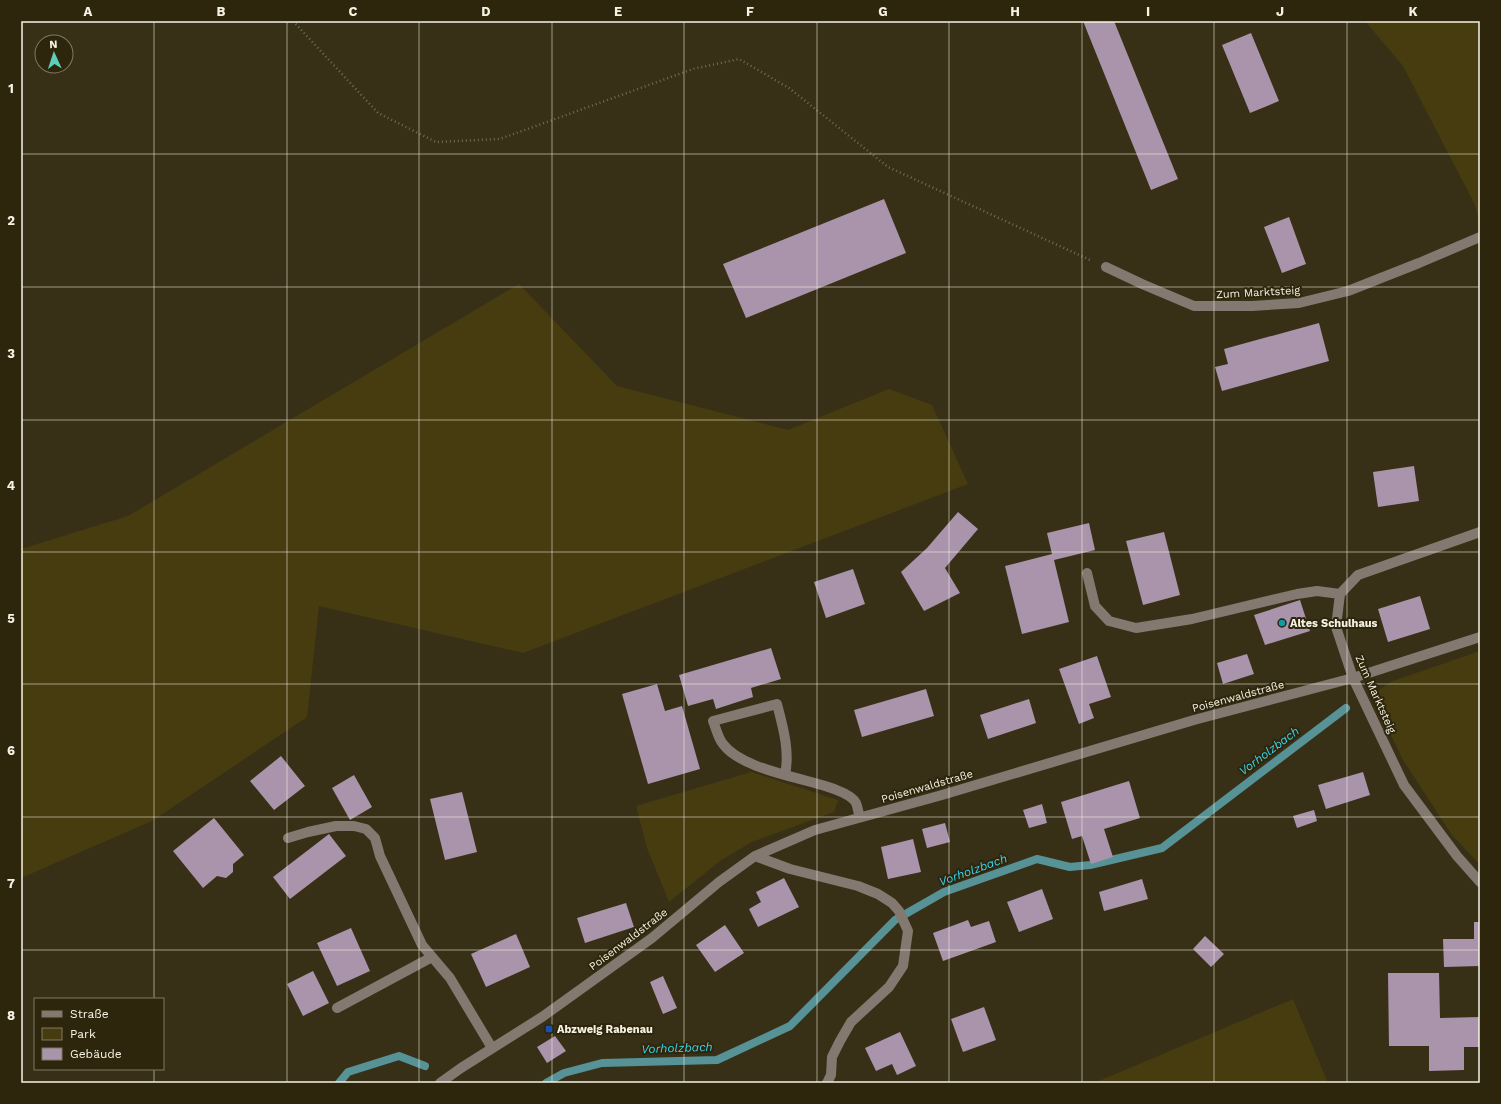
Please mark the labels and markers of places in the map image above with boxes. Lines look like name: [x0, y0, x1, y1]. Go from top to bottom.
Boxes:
place label: Altes Schulhaus: [1290, 617, 1378, 630]
marker: Altes Schulhaus: [1277, 618, 1287, 628]
place label: Abzweig Rabenau: [557, 1023, 653, 1036]
marker: Abzweig Rabenau: [544, 1024, 554, 1034]

